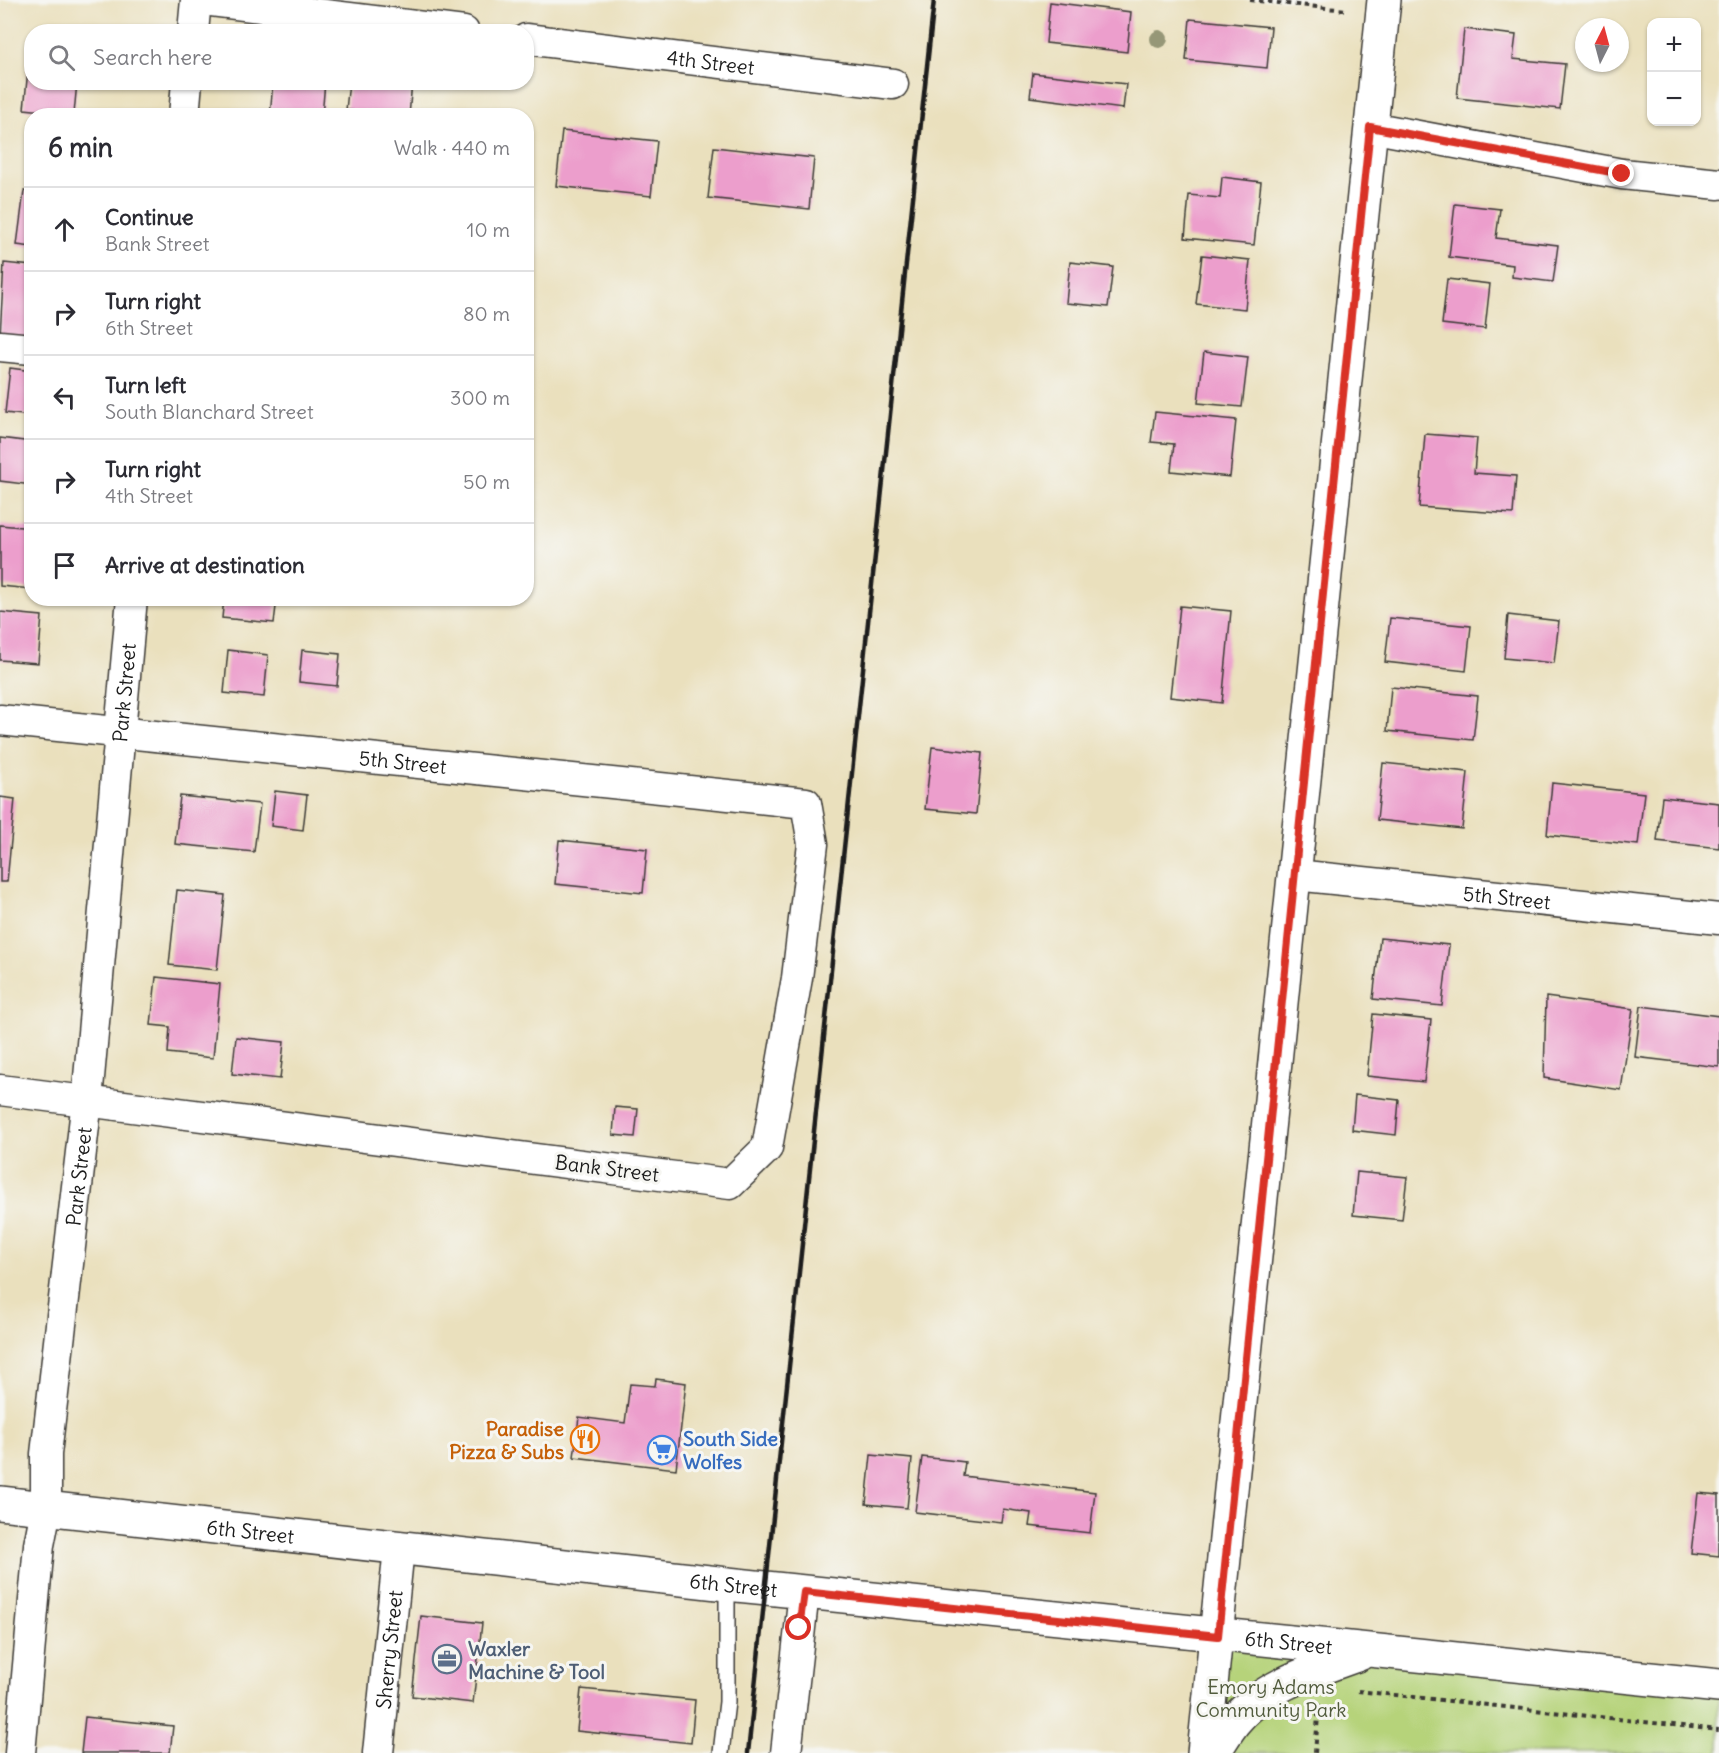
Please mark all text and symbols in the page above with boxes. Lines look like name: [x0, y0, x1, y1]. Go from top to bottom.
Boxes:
north arrow: [1575, 18, 1629, 72]
map controls: [1647, 18, 1701, 126]
button: +: [1647, 18, 1701, 72]
search box: [24, 24, 534, 90]
icon: search: [45, 41, 78, 74]
text: Search here: [93, 43, 212, 71]
street label: 4th Street: [665, 44, 756, 79]
button: −: [1647, 72, 1701, 126]
text: 6 min: [48, 131, 113, 164]
text: Walk · 440 m: [394, 135, 510, 160]
route end: [1608, 160, 1634, 186]
text: Continue: [105, 203, 194, 231]
icon: ahead: [48, 213, 81, 246]
text: 10 m: [467, 217, 510, 242]
text: Bank Street: [105, 231, 209, 256]
text: Turn right: [105, 287, 201, 315]
icon: right: [48, 297, 81, 330]
text: 80 m: [463, 301, 510, 326]
text: 6th Street: [105, 315, 193, 340]
text: Turn left: [105, 371, 186, 399]
icon: left: [48, 381, 81, 414]
text: 300 m: [450, 385, 510, 410]
text: South Blanchard Street: [105, 399, 314, 424]
text: Turn right: [105, 455, 201, 483]
icon: right: [48, 465, 81, 498]
text: 50 m: [463, 469, 510, 494]
text: 4th Street: [105, 483, 193, 508]
icon: arrive: [48, 549, 81, 582]
text: Arrive at destination: [105, 551, 305, 579]
street label: Park Street: [107, 642, 140, 743]
street label: 5th Street: [358, 745, 448, 778]
street label: 5th Street: [1462, 880, 1552, 914]
street label: Park Street: [60, 1125, 96, 1227]
street label: Bank Street: [554, 1149, 661, 1187]
place label: Paradise Pizza & Subs: [449, 1416, 564, 1464]
restaurant icon: Paradise Pizza & Subs: [569, 1423, 601, 1455]
place label: South Side Wolfes: [683, 1426, 778, 1474]
supermarket icon: South Side Wolfes: [646, 1434, 678, 1466]
street label: 6th Street: [205, 1514, 296, 1548]
street label: 6th Street: [688, 1567, 779, 1602]
street label: Sherry Street: [370, 1589, 407, 1710]
route start: [785, 1614, 811, 1640]
street label: 6th Street: [1243, 1625, 1334, 1659]
place label: Waxler Machine & Tool: [468, 1636, 605, 1684]
office icon: Waxler Machine & Tool: [431, 1643, 463, 1675]
park label: Emory Adams Community Park: [1195, 1674, 1347, 1722]

